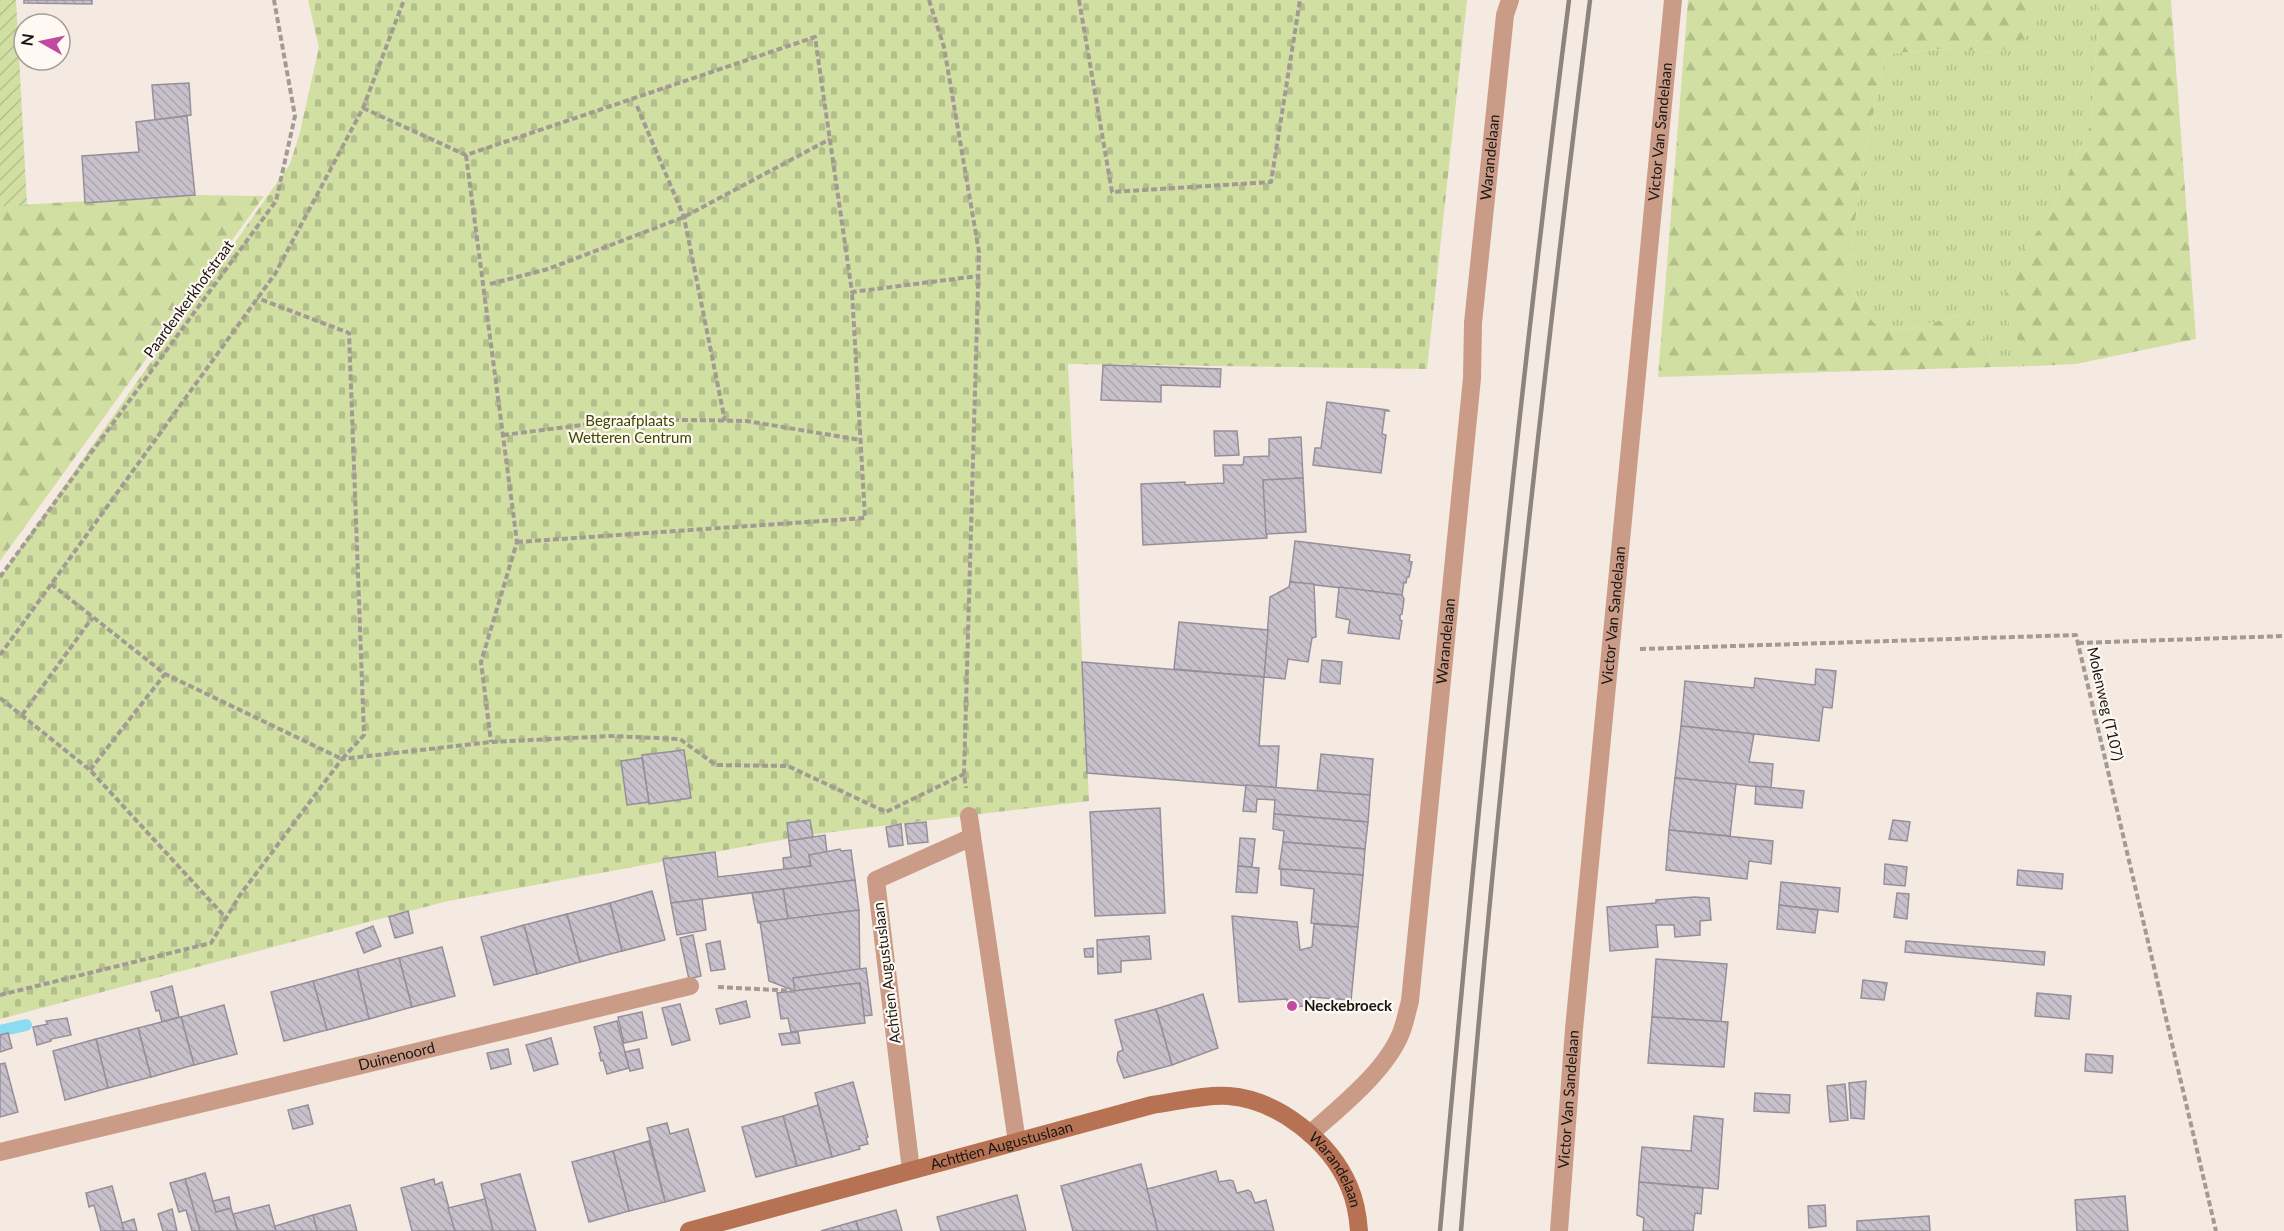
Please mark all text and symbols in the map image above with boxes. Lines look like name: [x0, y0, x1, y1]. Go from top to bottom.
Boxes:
north arrow: [12, 12, 72, 72]
text: N: [16, 32, 37, 47]
street label: Victor Van Sandelaan: [1644, 62, 1675, 202]
street label: Warandelaan: [1476, 113, 1503, 201]
street label: Paardenkerkhofstraat: [139, 236, 237, 361]
park label: Begraafplaats Wetteren Centrum: [568, 411, 692, 446]
street label: Victor Van Sandelaan: [1597, 545, 1628, 685]
street label: Warandelaan: [1432, 597, 1458, 685]
street label: Molenweg (T107): [2084, 645, 2128, 762]
street label: Achtien Augustuslaan: [868, 901, 904, 1045]
place label: Neckebroeck: [1304, 996, 1393, 1014]
marker: Neckebroeck: [1285, 999, 1299, 1013]
street label: Victor Van Sandelaan: [1554, 1029, 1582, 1169]
street label: Duinenoord: [356, 1038, 437, 1074]
street label: Achttien Augustuslaan: [928, 1117, 1075, 1173]
street label: Warandelaan: [1306, 1127, 1365, 1209]

